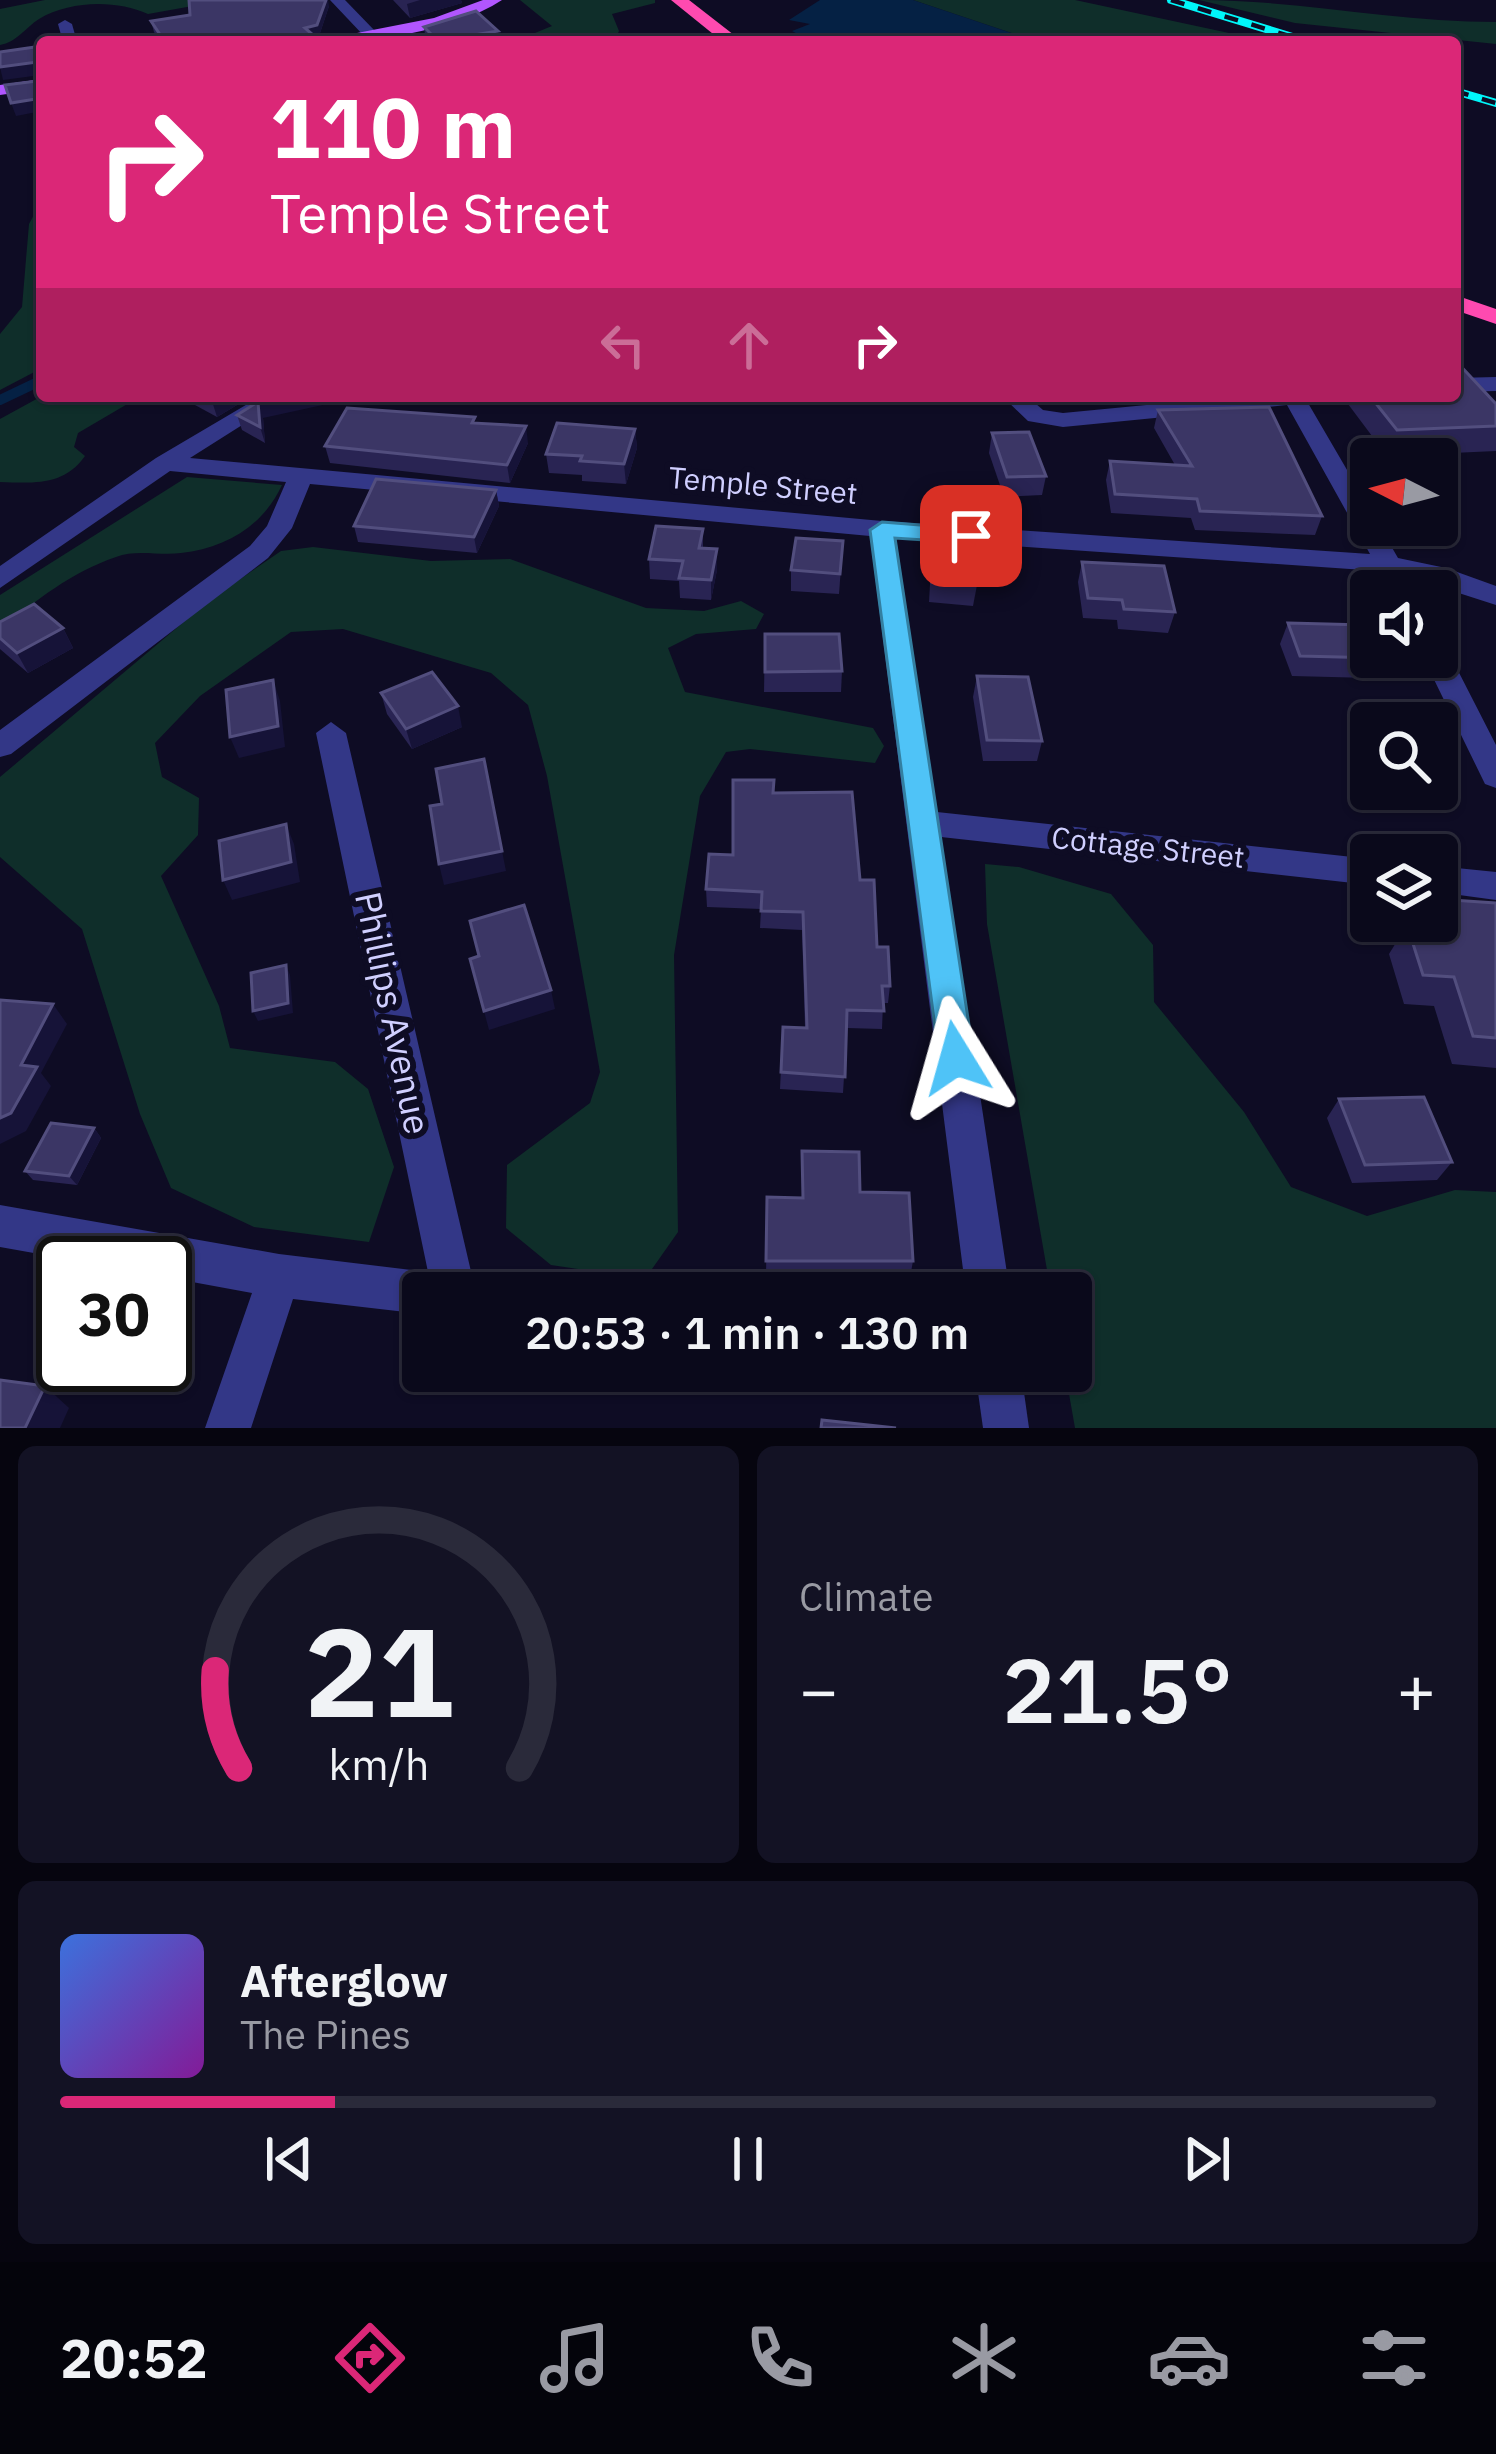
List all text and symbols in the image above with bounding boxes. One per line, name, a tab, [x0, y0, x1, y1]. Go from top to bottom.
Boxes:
text: 110 m	[270, 72, 516, 181]
icon: right	[72, 84, 228, 240]
text: Temple Street	[270, 178, 611, 248]
icon: left	[590, 312, 656, 378]
icon: ahead	[716, 312, 782, 378]
icon: right	[842, 312, 908, 378]
north arrow	[1350, 438, 1458, 546]
map controls	[1350, 438, 1458, 942]
street label: Temple Street	[667, 457, 859, 512]
pin	[920, 485, 1022, 587]
icon: arrive	[938, 503, 1004, 569]
button: sound	[1350, 570, 1458, 678]
button: search	[1350, 702, 1458, 810]
street label: Cottage Street	[1050, 817, 1247, 876]
button: layers	[1350, 834, 1458, 942]
street label: Phillips Avenue	[345, 887, 442, 1138]
position arrow	[893, 995, 1019, 1121]
speed limit sign: 30	[36, 1236, 192, 1392]
text: 20:53 · 1 min · 130 m	[525, 1303, 969, 1361]
text: Climate	[799, 1571, 933, 1622]
text: 21	[304, 1589, 453, 1751]
text: 21.5°	[1002, 1631, 1233, 1748]
text: −	[799, 1646, 839, 1732]
text: +	[1396, 1646, 1436, 1732]
text: km/h	[328, 1735, 429, 1791]
text: Afterglow	[240, 1951, 448, 2009]
text: The Pines	[240, 2009, 411, 2060]
icon: previous	[256, 2126, 322, 2192]
icon: pause	[715, 2126, 781, 2192]
icon: next	[1174, 2126, 1240, 2192]
icon: directions	[328, 2316, 412, 2400]
icon: music	[533, 2316, 617, 2400]
icon: phone	[738, 2316, 822, 2400]
icon: climate	[942, 2316, 1026, 2400]
icon: car	[1147, 2316, 1231, 2400]
icon: filters	[1352, 2316, 1436, 2400]
text: 20:52	[60, 2323, 208, 2393]

